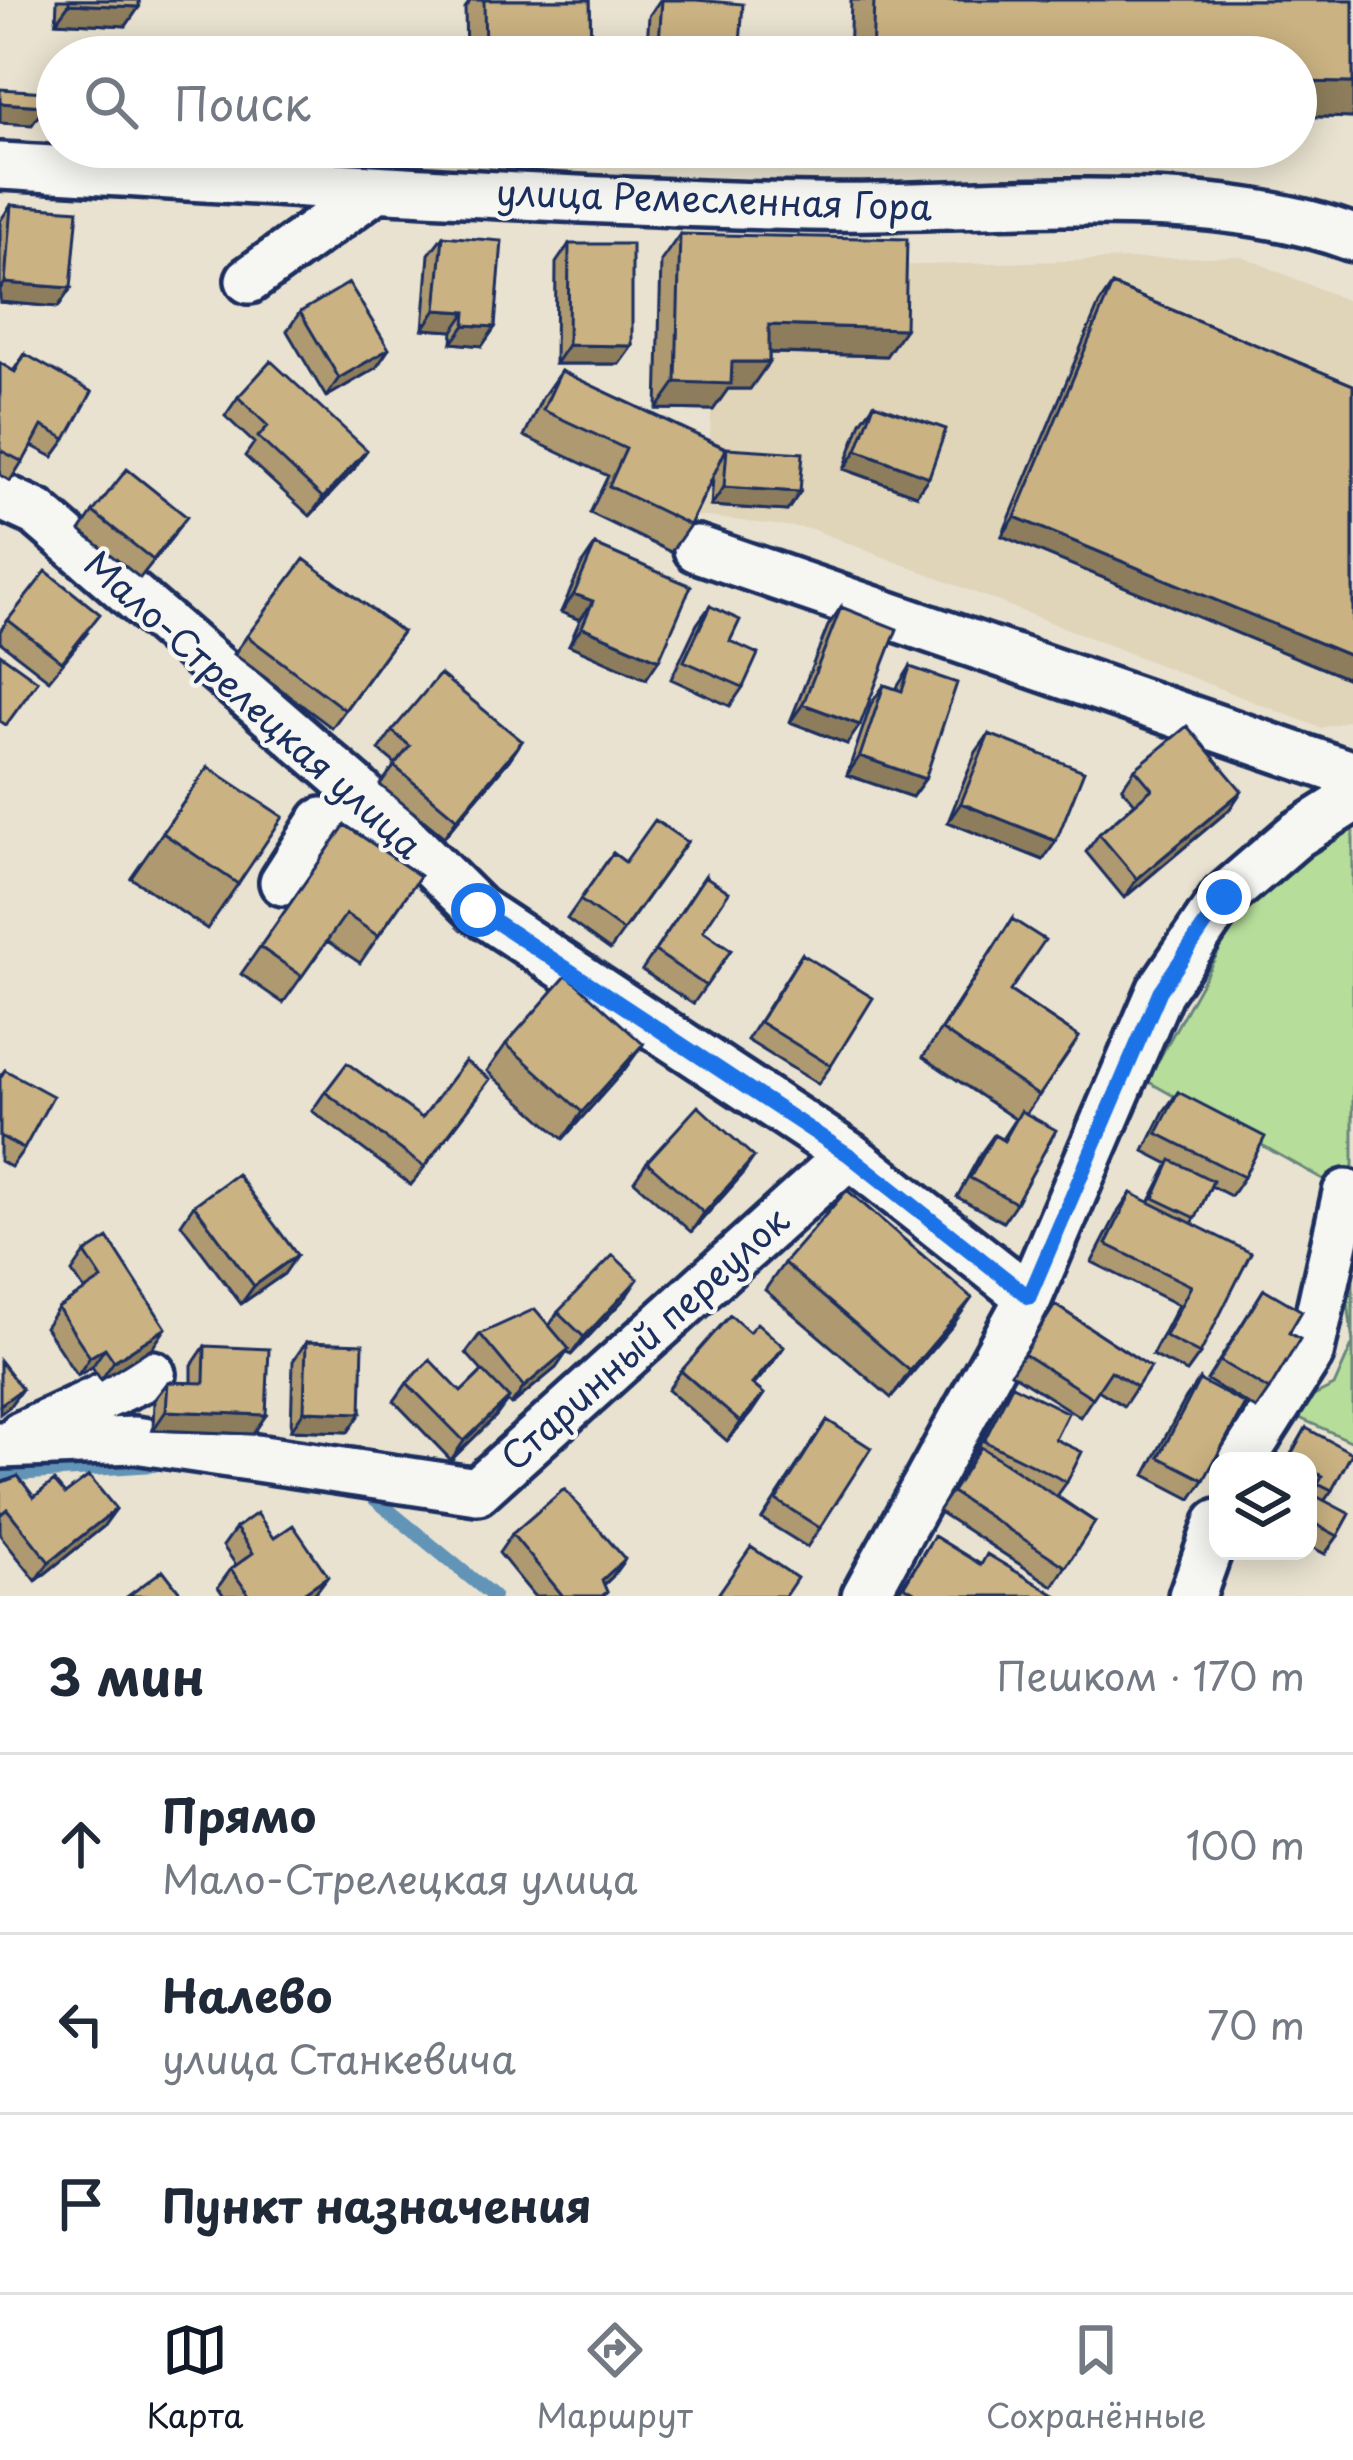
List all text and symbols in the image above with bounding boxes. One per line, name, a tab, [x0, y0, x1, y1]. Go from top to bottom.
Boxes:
search box	[36, 36, 1317, 168]
text: Поиск	[174, 68, 311, 136]
icon: search	[78, 69, 144, 135]
street label: улица Ремесленная Гора	[495, 163, 934, 233]
street label: Мало-Стрелецкая улица	[73, 537, 436, 871]
route end	[1197, 870, 1251, 924]
route start	[451, 883, 505, 937]
street label: Старинный переулок	[487, 1193, 800, 1482]
map controls	[1209, 1452, 1317, 1560]
button: layers	[1209, 1452, 1317, 1560]
text: 3 мин	[48, 1636, 205, 1713]
text: Пешком · 170 m	[996, 1645, 1305, 1704]
text: Прямо	[162, 1780, 316, 1848]
icon: ahead	[48, 1811, 114, 1877]
text: 100 m	[1186, 1814, 1305, 1873]
text: Мало-Стрелецкая улица	[162, 1848, 637, 1907]
text: Налево	[162, 1960, 332, 2028]
icon: left	[48, 1991, 114, 2057]
text: 70 m	[1207, 1994, 1305, 2053]
text: улица Станкевича	[162, 2028, 516, 2087]
text: Пункт назначения	[162, 2170, 592, 2238]
icon: arrive	[48, 2171, 114, 2237]
tab: Карта	[147, 2317, 243, 2439]
tab: Маршрут	[537, 2317, 693, 2439]
tab: Сохранённые	[986, 2317, 1206, 2439]

